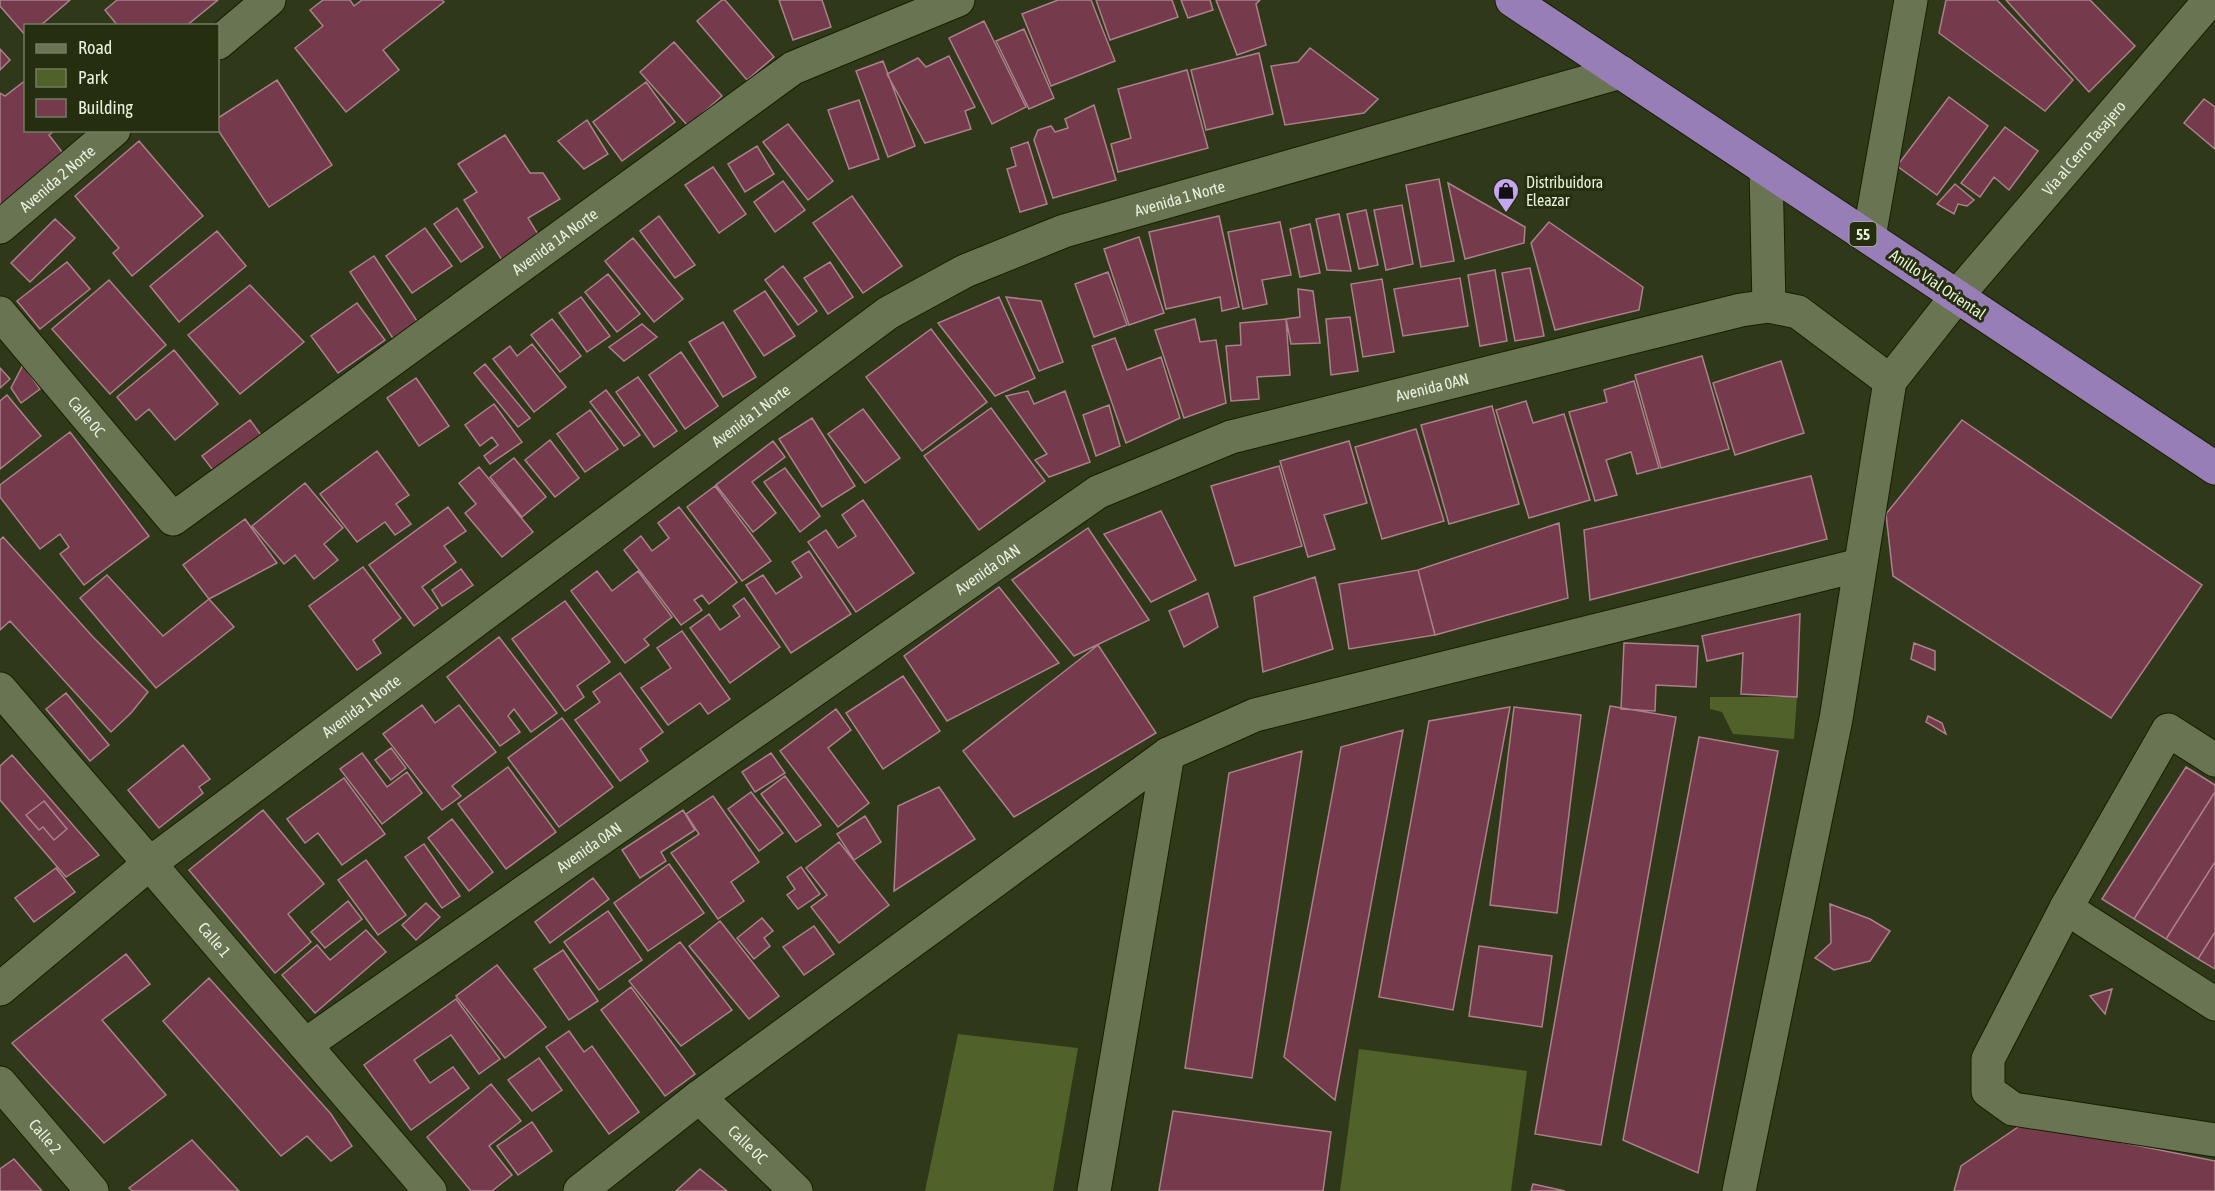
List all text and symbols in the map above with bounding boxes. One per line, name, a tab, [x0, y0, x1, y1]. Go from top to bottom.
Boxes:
legend	[24, 24, 219, 132]
text: Road	[78, 37, 112, 58]
text: Park	[78, 67, 108, 88]
text: Building	[78, 97, 133, 118]
street label: Vía al Cerro Tasajero	[2038, 97, 2129, 199]
street label: Avenida 2 Norte	[16, 141, 98, 215]
place label: Distribuidora Eleazar	[1526, 173, 1603, 209]
shop icon: Distribuidora Eleazar	[1491, 176, 1521, 214]
street label: Avenida 1 Norte	[1132, 177, 1227, 219]
street label: Avenida 1A Norte	[509, 204, 601, 278]
road number: 55	[1850, 222, 1876, 246]
street label: Anillo Vial Oriental	[1887, 245, 1990, 323]
street label: Avenida 0AN	[1394, 369, 1471, 405]
street label: Avenida 1 Norte	[708, 380, 793, 450]
street label: Calle 0C	[65, 393, 109, 440]
street label: Avenida 0AN	[952, 540, 1023, 598]
street label: Avenida 1 Norte	[318, 671, 404, 741]
street label: Avenida 0AN	[553, 818, 625, 876]
street label: Calle 1	[195, 919, 235, 961]
street label: Calle 2	[26, 1115, 65, 1157]
street label: Calle 0C	[725, 1121, 771, 1167]

